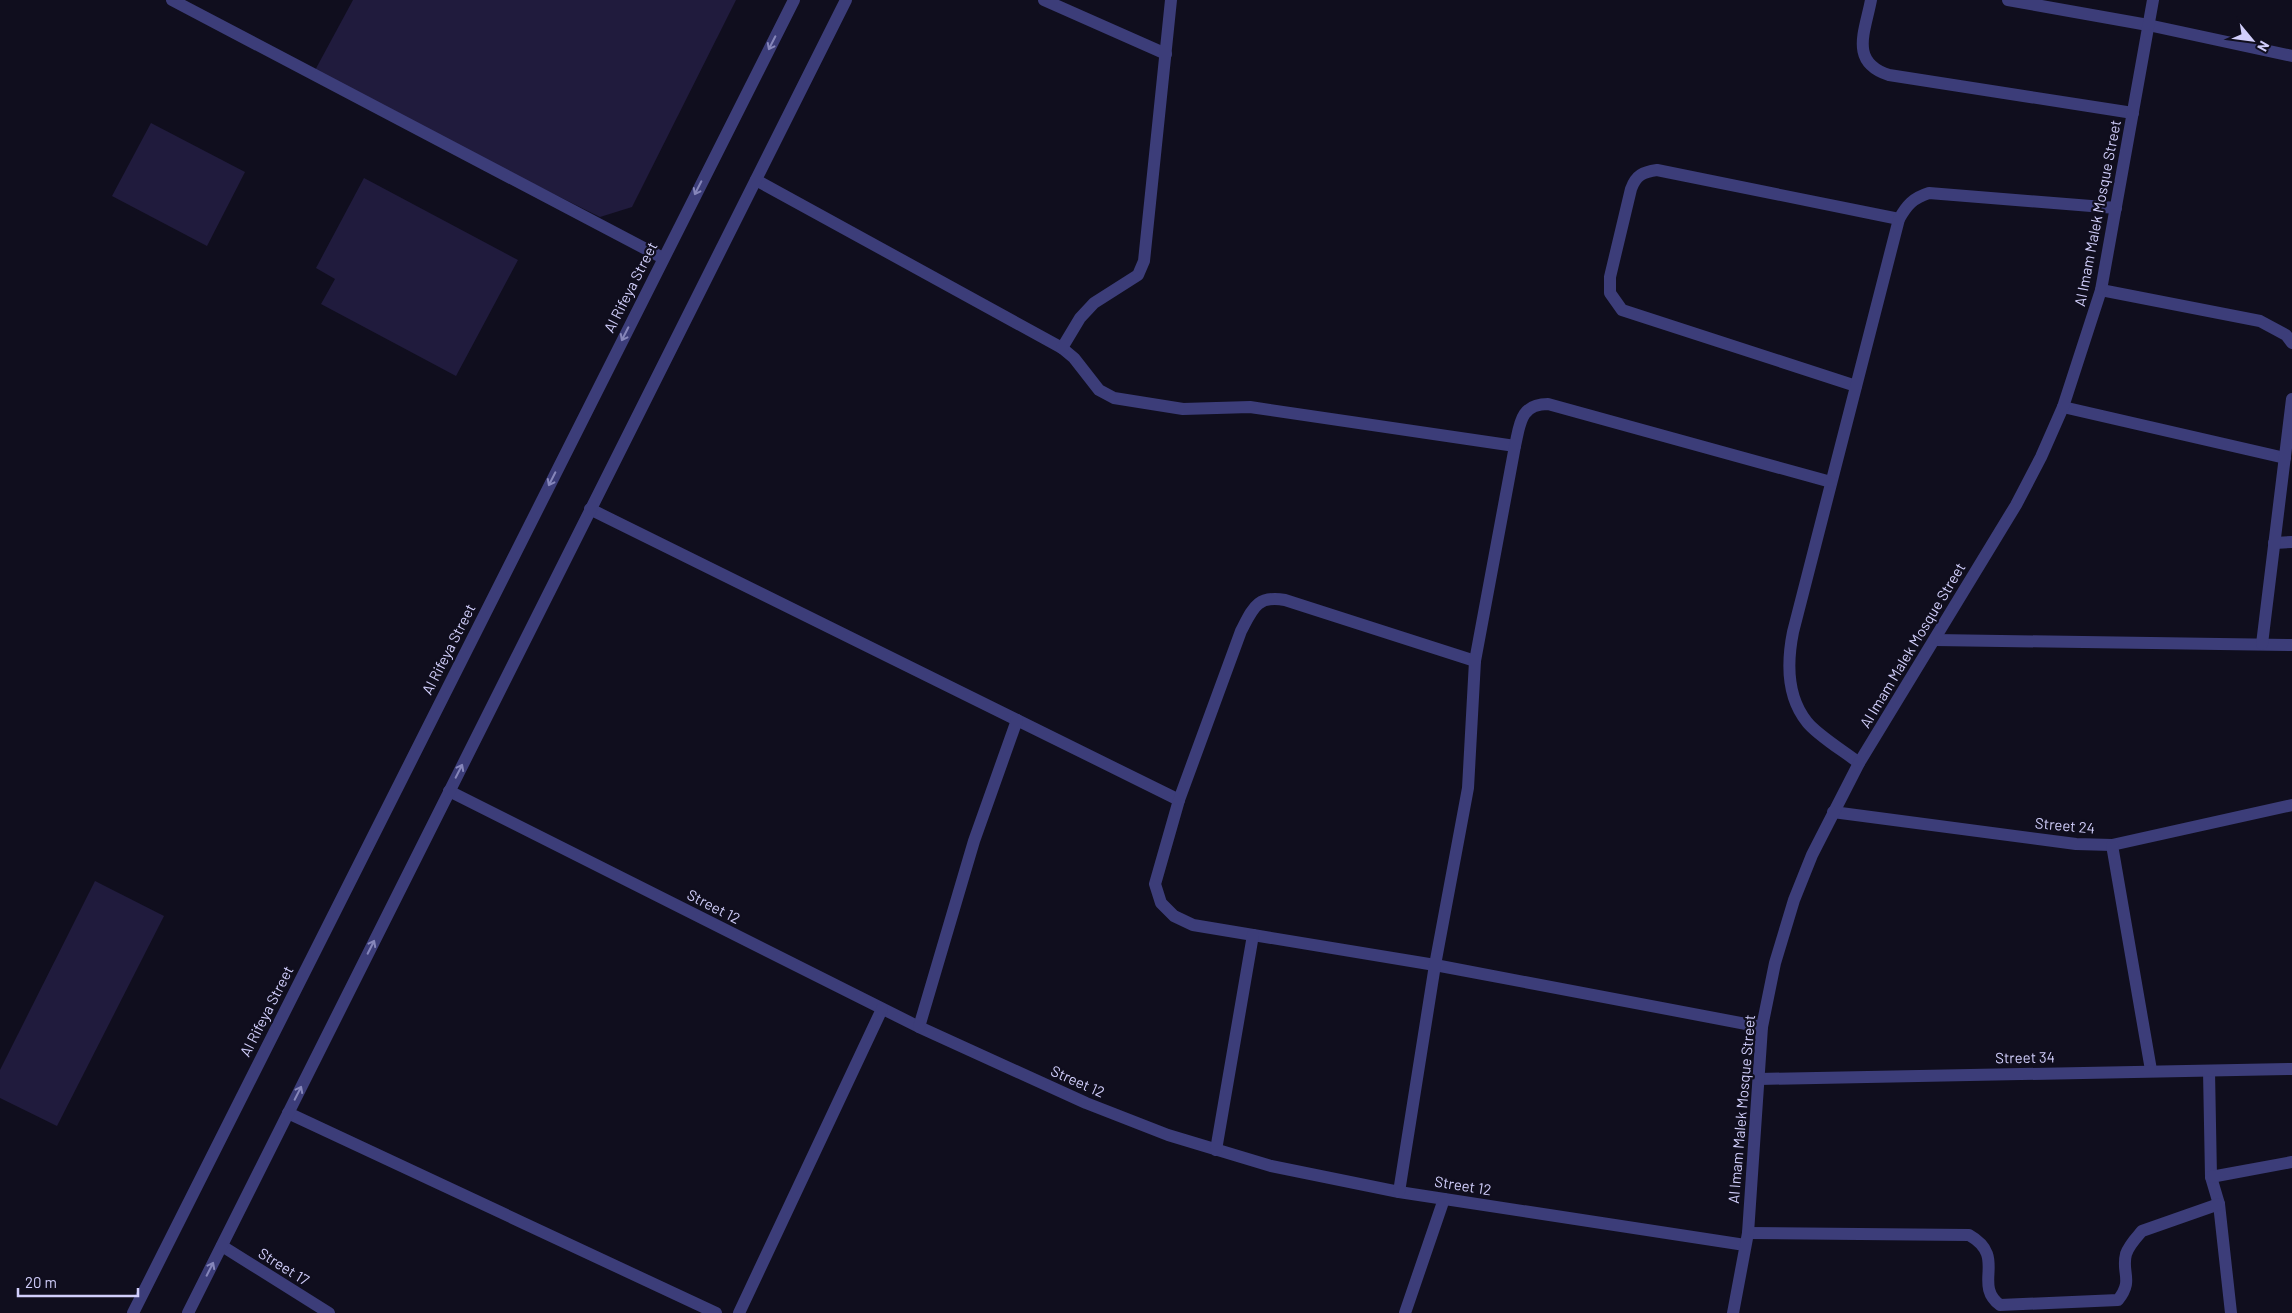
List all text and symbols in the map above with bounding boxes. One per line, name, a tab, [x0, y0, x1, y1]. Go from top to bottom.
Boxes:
north arrow	[2227, 15, 2277, 65]
one-way arrow	[767, 36, 777, 51]
text: N	[2254, 38, 2273, 55]
street label: Al Imam Malek Mosque Street	[2070, 118, 2124, 308]
one-way arrow	[693, 181, 703, 196]
street label: Al Rifeya Street	[599, 239, 661, 335]
one-way arrow	[620, 326, 630, 341]
one-way arrow	[547, 471, 556, 486]
street label: Al Imam Malek Mosque Street	[1855, 559, 1969, 731]
street label: Al Rifeya Street	[417, 601, 479, 697]
one-way arrow	[455, 764, 464, 779]
street label: Street 24	[2034, 813, 2096, 837]
street label: Street 12	[684, 885, 744, 927]
one-way arrow	[366, 940, 376, 955]
street label: Al Rifeya Street	[235, 963, 297, 1059]
street label: Al Imam Malek Mosque Street	[1724, 1014, 1758, 1204]
street label: Street 34	[1995, 1047, 2055, 1067]
street label: Street 12	[1048, 1061, 1108, 1101]
one-way arrow	[294, 1086, 303, 1101]
street label: Street 12	[1433, 1172, 1493, 1198]
street label: Street 17	[255, 1243, 313, 1289]
one-way arrow	[205, 1262, 215, 1277]
scale bar	[18, 1266, 138, 1298]
text: 20 m	[25, 1273, 57, 1291]

